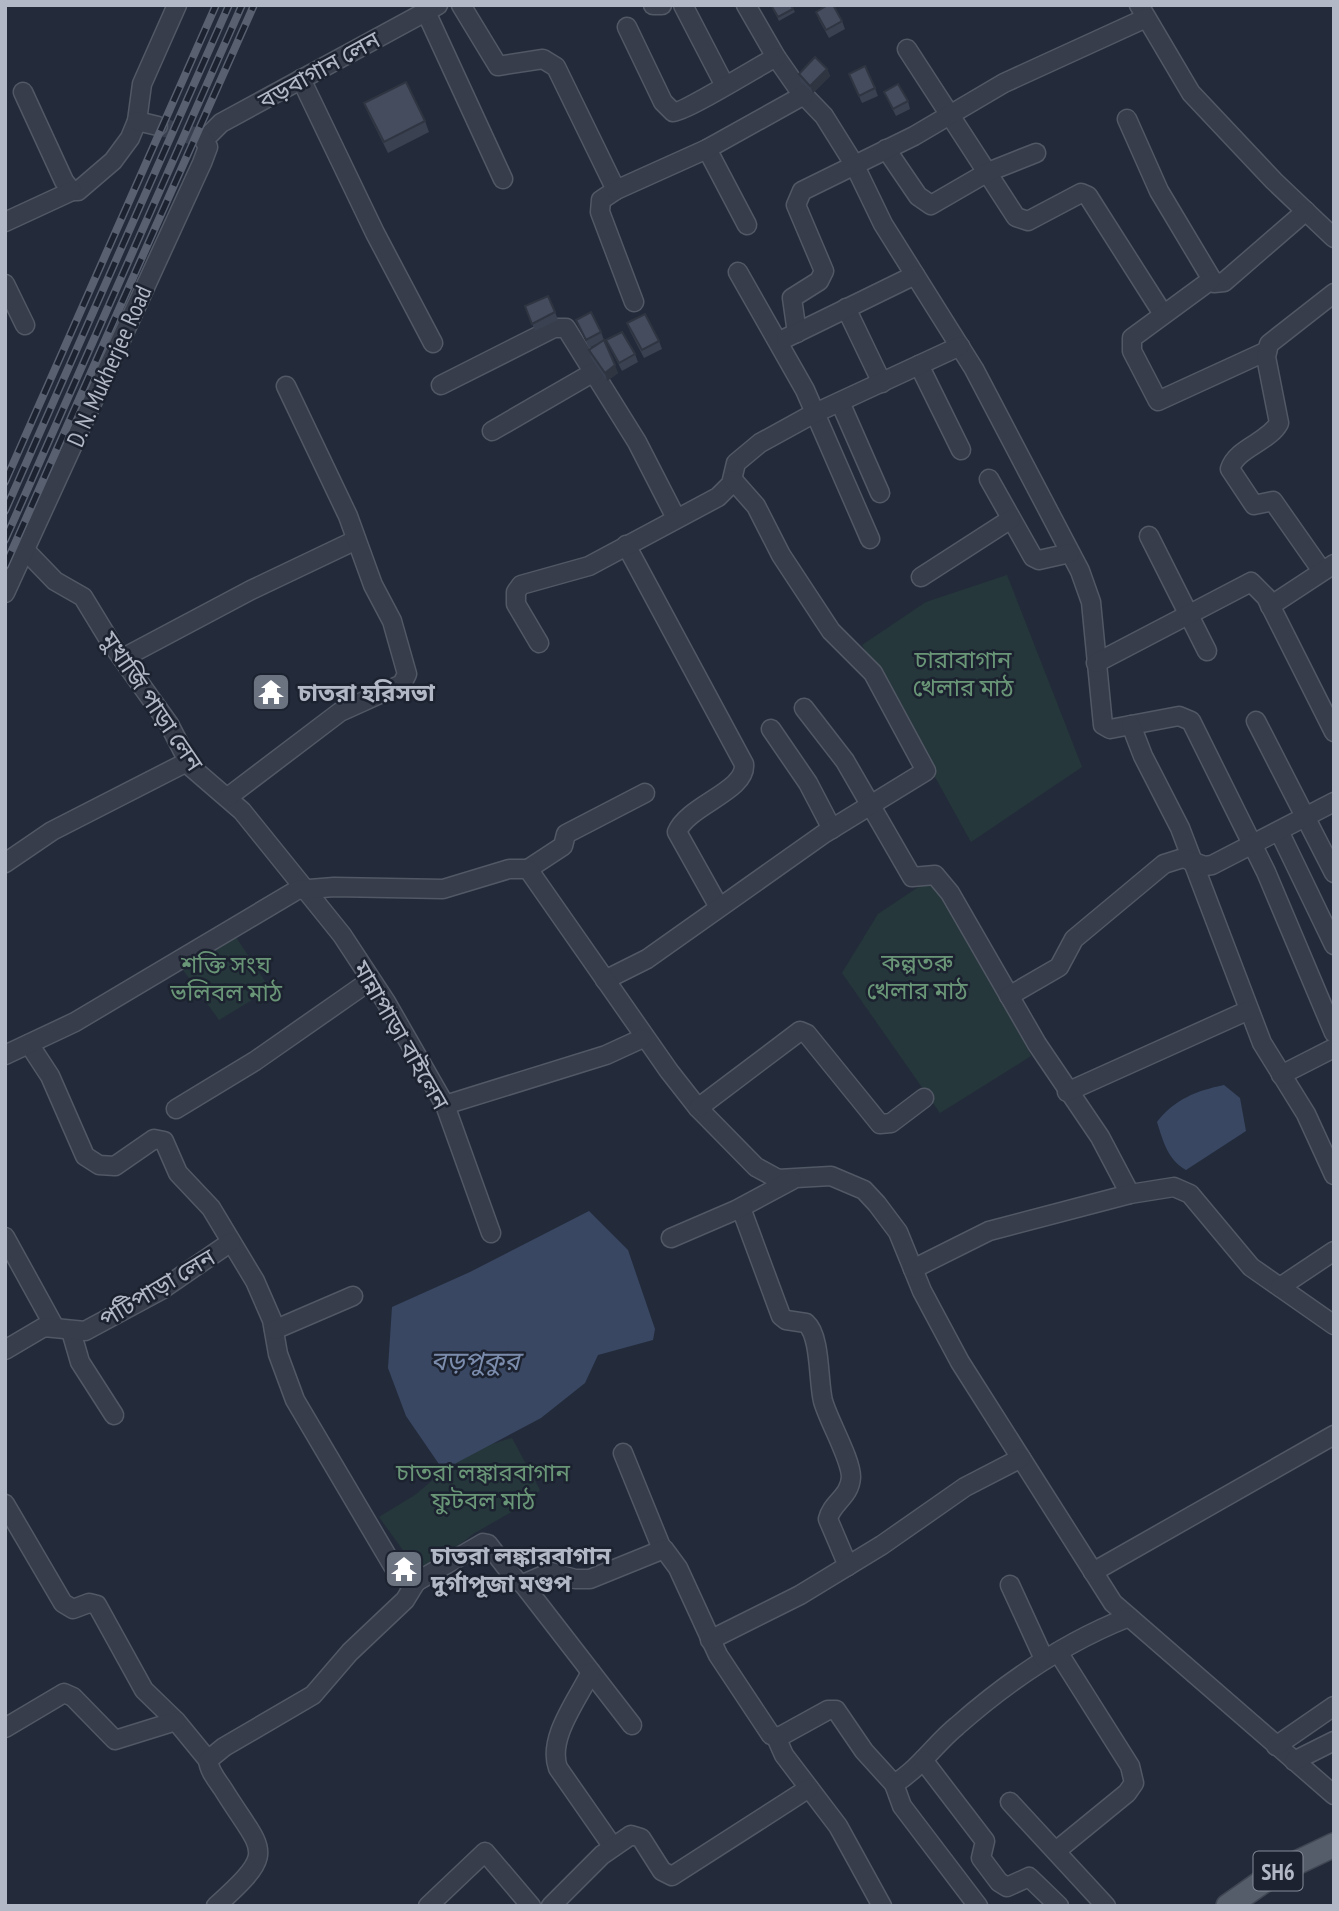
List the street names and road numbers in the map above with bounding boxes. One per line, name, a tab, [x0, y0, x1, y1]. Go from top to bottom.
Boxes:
street label: বড়বাগান লেন	[252, 24, 386, 117]
street label: D. N. Mukherjee Road	[60, 280, 158, 452]
street label: মুখার্জি পাড়া লেন	[93, 624, 210, 777]
street label: মান্নাপাড়া বাইলেন	[345, 954, 456, 1116]
street label: পটিপাড়া লেন	[94, 1241, 221, 1335]
road number: SH6	[1254, 1852, 1302, 1890]

